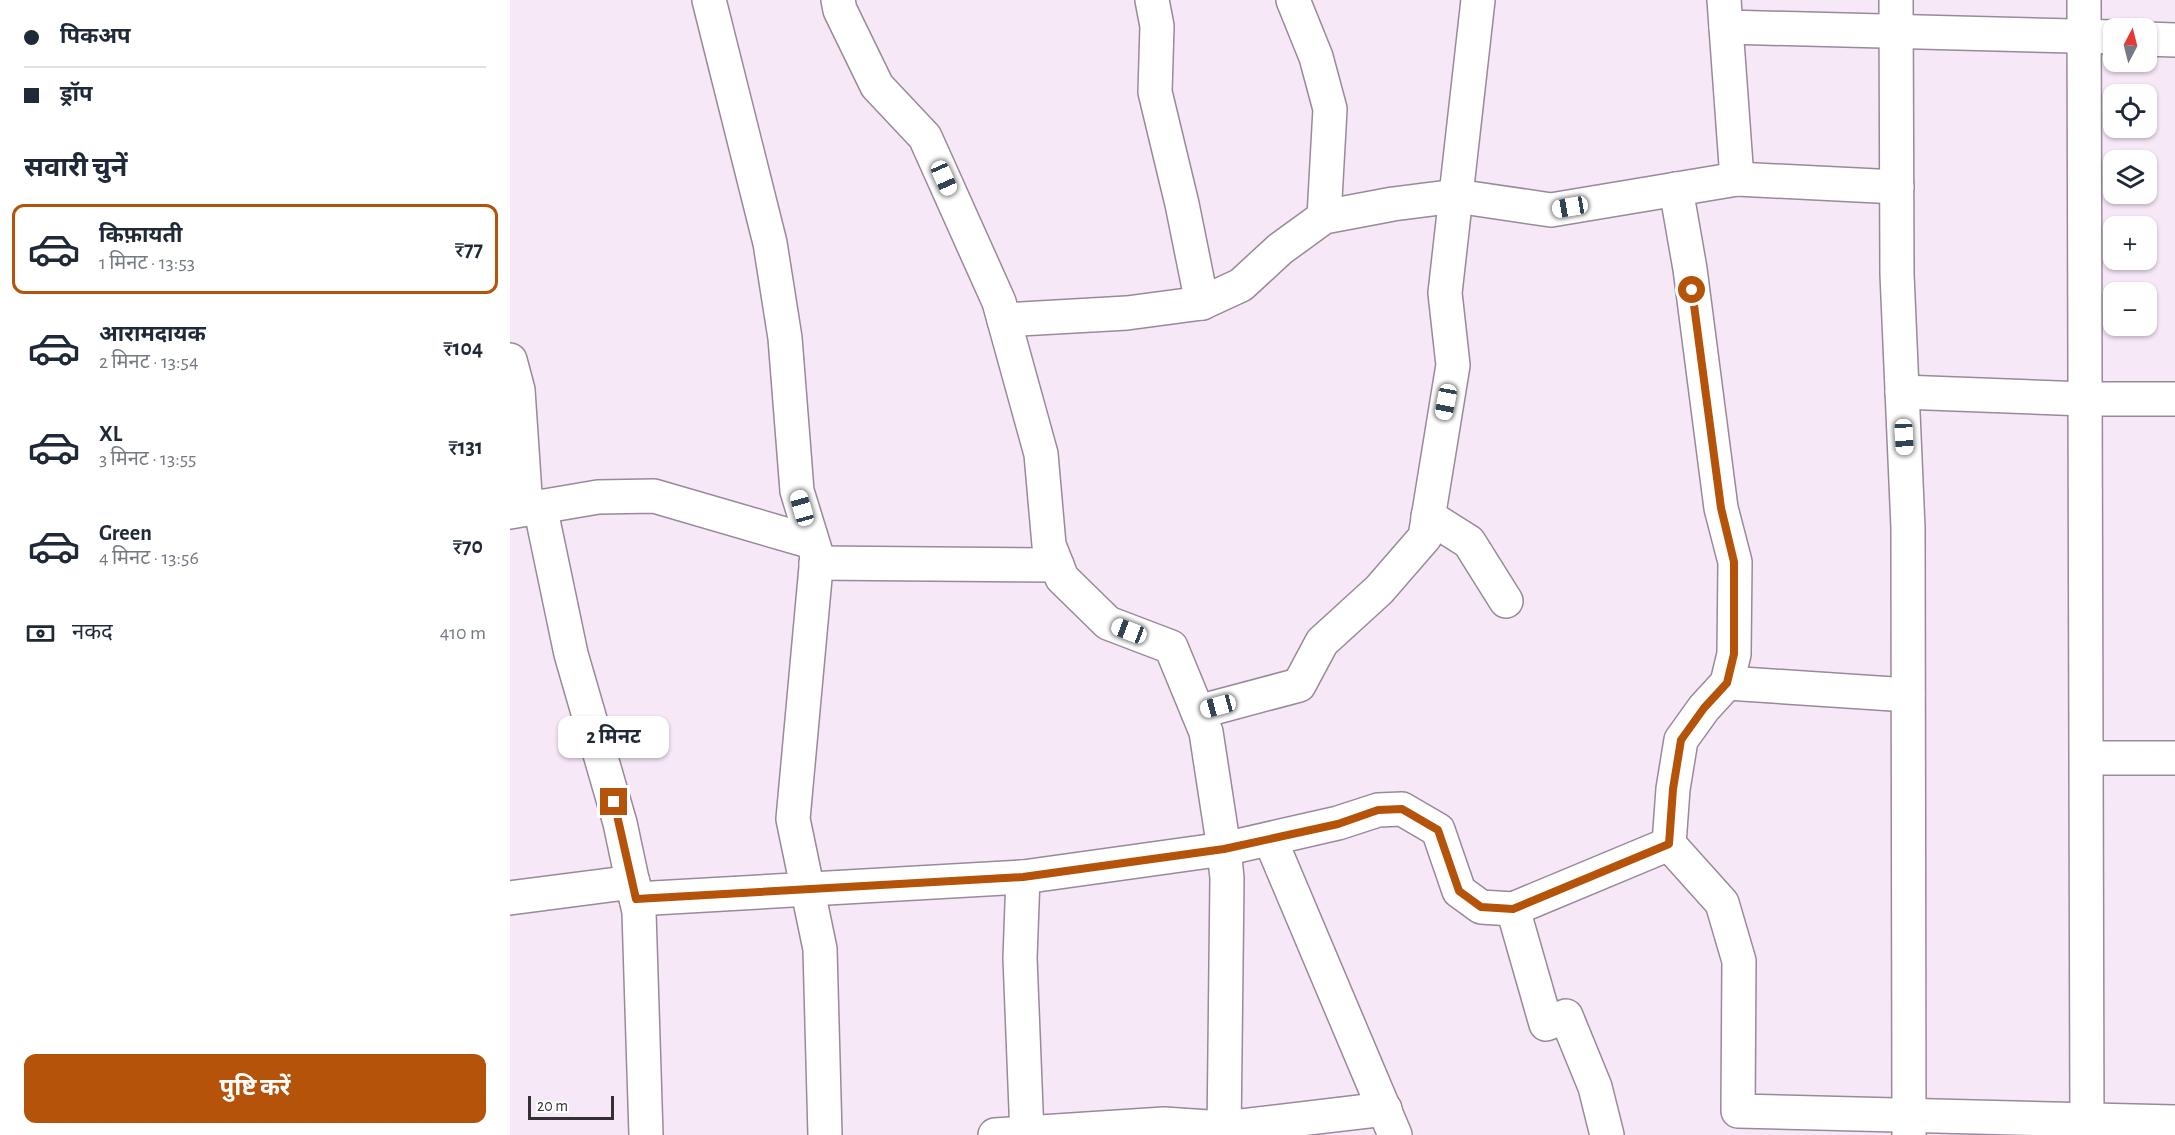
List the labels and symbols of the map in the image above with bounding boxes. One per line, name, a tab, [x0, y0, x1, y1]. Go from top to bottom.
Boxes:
north arrow	[2103, 18, 2157, 72]
car	[928, 158, 960, 198]
car	[1551, 195, 1589, 219]
route start	[1678, 276, 1705, 303]
car	[1434, 383, 1458, 421]
car	[1894, 419, 1914, 455]
car	[788, 488, 816, 528]
car	[1109, 616, 1149, 646]
car	[1198, 693, 1238, 719]
callout: 2 मिनट	[558, 715, 670, 757]
route end	[600, 788, 627, 815]
scale bar	[528, 1093, 614, 1120]

